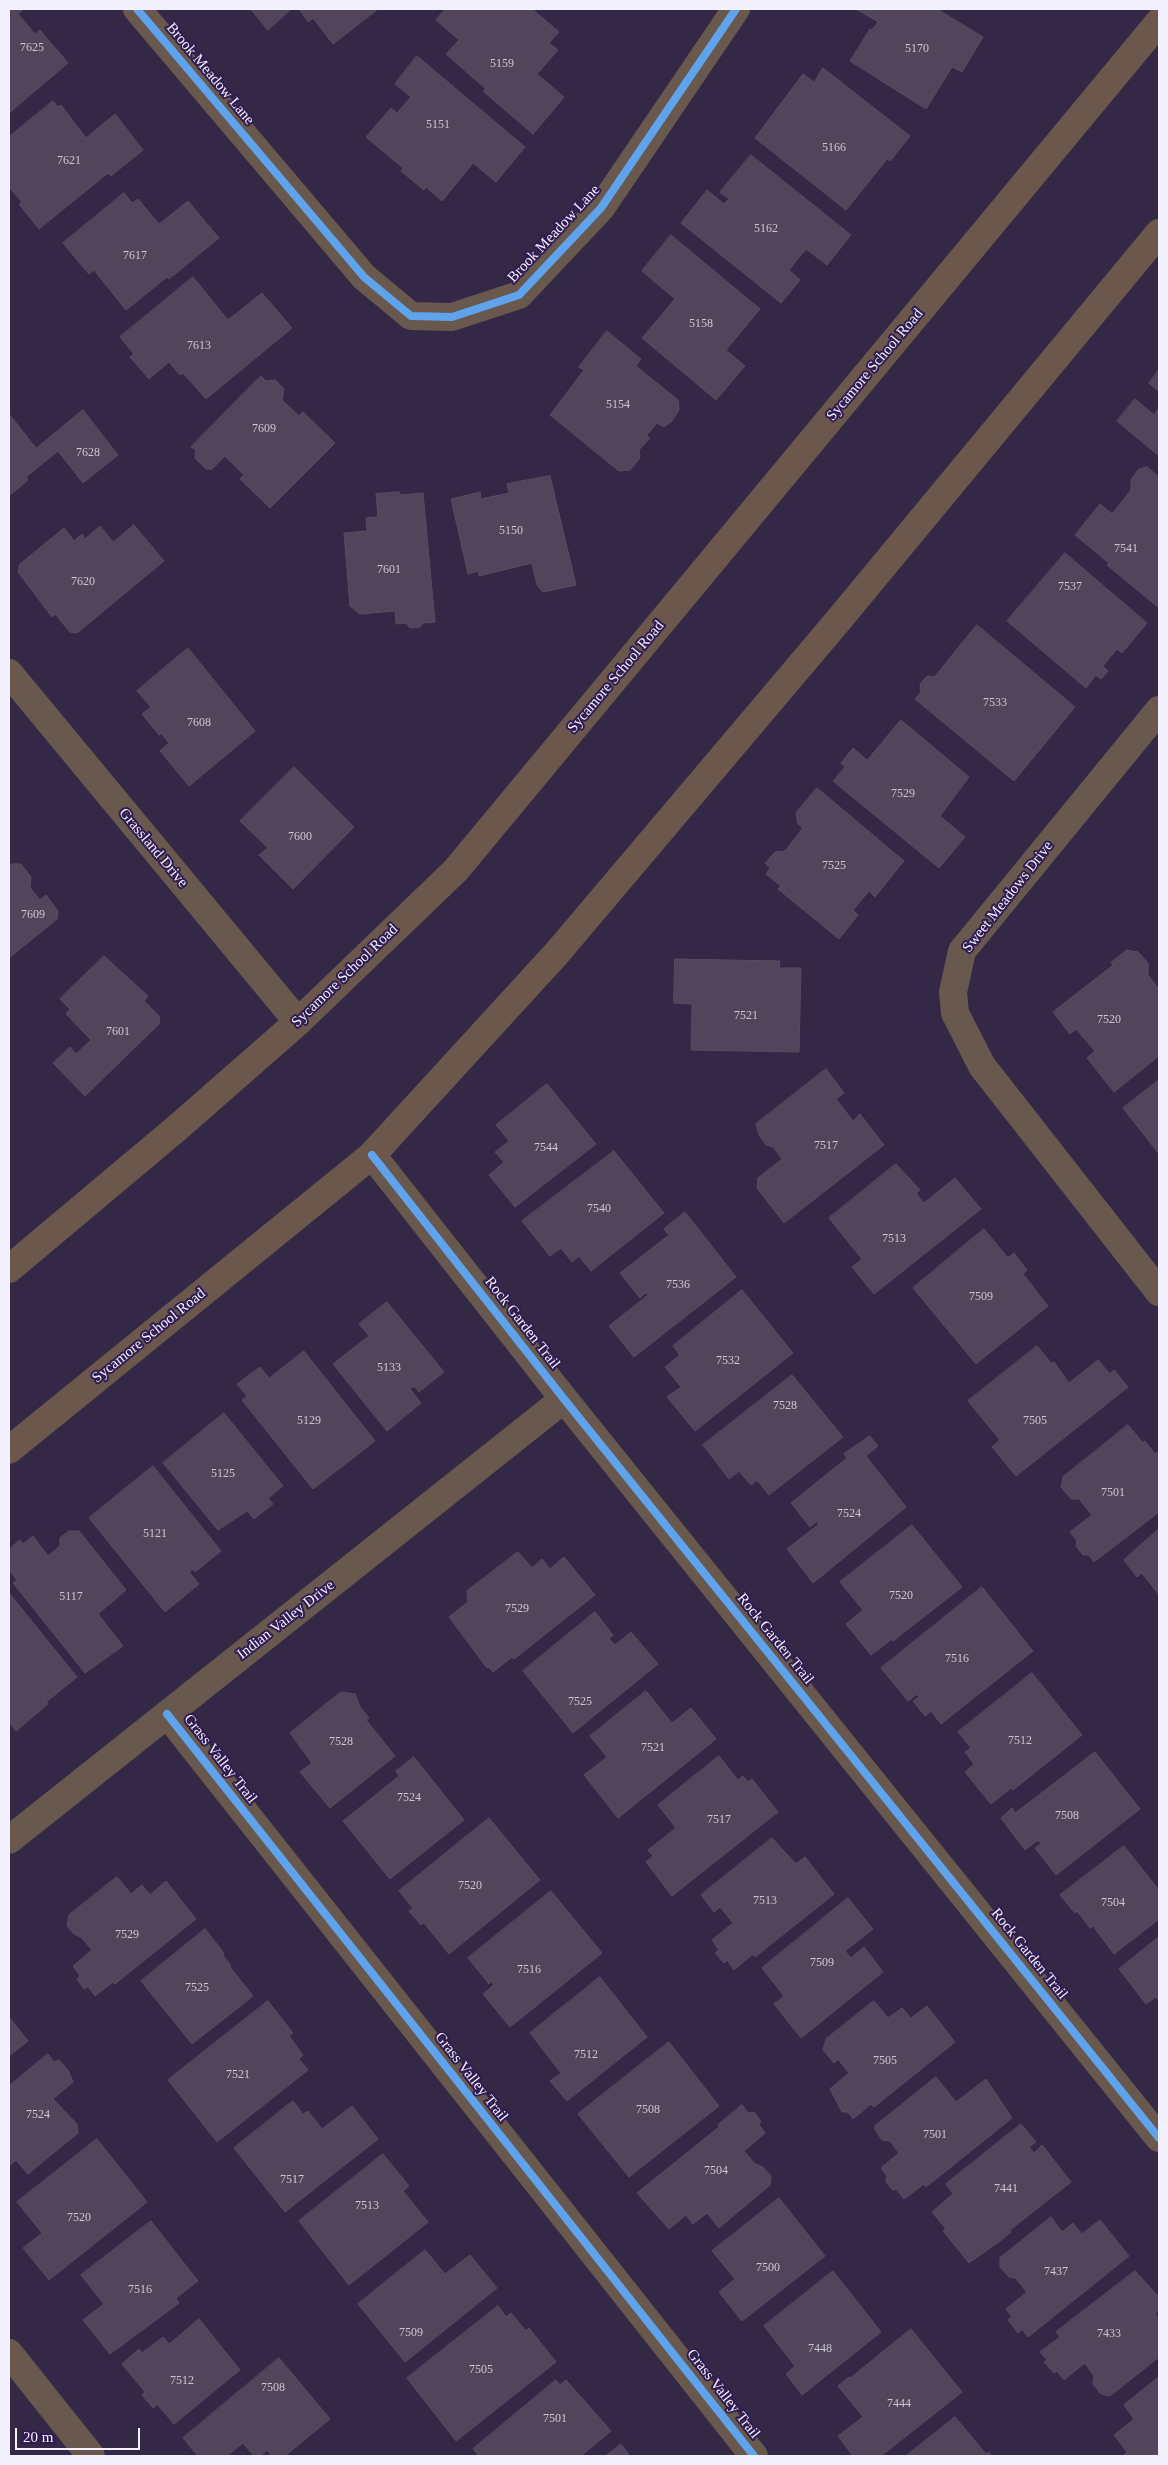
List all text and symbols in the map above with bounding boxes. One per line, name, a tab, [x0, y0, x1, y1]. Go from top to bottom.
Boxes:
street label: Brook Meadow Lane	[162, 19, 258, 129]
house number: 7625	[20, 41, 44, 55]
house number: 5170	[905, 42, 929, 56]
house number: 5159	[490, 57, 514, 71]
house number: 5151	[426, 118, 450, 132]
house number: 5166	[822, 141, 846, 155]
house number: 7621	[57, 154, 81, 168]
street label: Brook Meadow Lane	[504, 181, 604, 287]
house number: 5162	[754, 222, 778, 236]
house number: 7617	[123, 249, 147, 263]
street label: Sycamore School Road	[823, 305, 927, 425]
house number: 5158	[689, 317, 713, 331]
house number: 7613	[187, 339, 211, 353]
house number: 5154	[606, 398, 630, 412]
house number: 7609	[252, 422, 276, 436]
house number: 7628	[76, 446, 100, 460]
house number: 5150	[499, 524, 523, 538]
house number: 7541	[1114, 542, 1138, 556]
house number: 7601	[377, 563, 401, 577]
house number: 7620	[71, 575, 95, 589]
house number: 7537	[1058, 580, 1082, 594]
street label: Sycamore School Road	[564, 617, 668, 737]
house number: 7533	[983, 696, 1007, 710]
house number: 7608	[187, 716, 211, 730]
house number: 7529	[891, 787, 915, 801]
street label: Grassland Drive	[115, 805, 191, 891]
house number: 7600	[288, 830, 312, 844]
street label: Sweet Meadows Drive	[959, 838, 1057, 956]
house number: 7525	[822, 859, 846, 873]
house number: 7609	[21, 908, 45, 922]
street label: Sycamore School Road	[288, 921, 402, 1031]
house number: 7521	[734, 1009, 758, 1023]
house number: 7520	[1097, 1013, 1121, 1027]
house number: 7601	[106, 1025, 130, 1039]
house number: 7517	[814, 1139, 838, 1153]
house number: 7544	[534, 1141, 558, 1155]
house number: 7540	[587, 1202, 611, 1216]
house number: 7513	[882, 1232, 906, 1246]
street label: Rock Garden Trail	[480, 1273, 564, 1373]
house number: 7536	[666, 1278, 690, 1292]
street label: Sycamore School Road	[89, 1285, 209, 1387]
house number: 7509	[969, 1290, 993, 1304]
house number: 7532	[716, 1354, 740, 1368]
house number: 5133	[377, 1361, 401, 1375]
house number: 7528	[773, 1399, 797, 1413]
house number: 5129	[297, 1414, 321, 1428]
house number: 7505	[1023, 1414, 1047, 1428]
house number: 5125	[211, 1467, 235, 1481]
house number: 7501	[1101, 1486, 1125, 1500]
house number: 7524	[837, 1507, 861, 1521]
house number: 5121	[143, 1527, 167, 1541]
street label: Indian Valley Drive	[234, 1576, 338, 1664]
house number: 7520	[889, 1589, 913, 1603]
house number: 5117	[59, 1590, 83, 1604]
street label: Rock Garden Trail	[733, 1590, 817, 1688]
house number: 7529	[505, 1602, 529, 1616]
house number: 7516	[945, 1652, 969, 1666]
house number: 7525	[568, 1695, 592, 1709]
street label: Grass Valley Trail	[179, 1711, 261, 1807]
house number: 7512	[1008, 1734, 1032, 1748]
house number: 7528	[329, 1735, 353, 1749]
house number: 7521	[641, 1741, 665, 1755]
house number: 7524	[397, 1791, 421, 1805]
house number: 7508	[1055, 1809, 1079, 1823]
house number: 7517	[707, 1813, 731, 1827]
house number: 7520	[458, 1879, 482, 1893]
house number: 7513	[753, 1894, 777, 1908]
house number: 7504	[1101, 1896, 1125, 1910]
street label: Rock Garden Trail	[987, 1905, 1071, 2003]
house number: 7529	[115, 1928, 139, 1942]
house number: 7509	[810, 1956, 834, 1970]
house number: 7516	[517, 1963, 541, 1977]
house number: 7525	[185, 1981, 209, 1995]
street label: Grass Valley Trail	[430, 2029, 512, 2125]
house number: 7512	[574, 2048, 598, 2062]
house number: 7505	[873, 2054, 897, 2068]
house number: 7521	[226, 2068, 250, 2082]
house number: 7508	[636, 2103, 660, 2117]
house number: 7524	[26, 2108, 50, 2122]
house number: 7501	[923, 2128, 947, 2142]
house number: 7504	[704, 2164, 728, 2178]
house number: 7517	[280, 2173, 304, 2187]
house number: 7441	[994, 2182, 1018, 2196]
house number: 7513	[355, 2199, 379, 2213]
house number: 7520	[67, 2211, 91, 2225]
house number: 7500	[756, 2261, 780, 2275]
house number: 7437	[1044, 2265, 1068, 2279]
house number: 7516	[128, 2283, 152, 2297]
house number: 7509	[399, 2326, 423, 2340]
house number: 7433	[1097, 2327, 1121, 2341]
house number: 7448	[808, 2342, 832, 2356]
street label: Grass Valley Trail	[682, 2346, 764, 2442]
house number: 7505	[469, 2363, 493, 2377]
house number: 7512	[170, 2374, 194, 2388]
house number: 7508	[261, 2381, 285, 2395]
house number: 7444	[887, 2397, 911, 2411]
house number: 7501	[543, 2412, 567, 2426]
scale bar	[18, 2418, 142, 2450]
text: 20 m	[23, 2429, 53, 2445]

